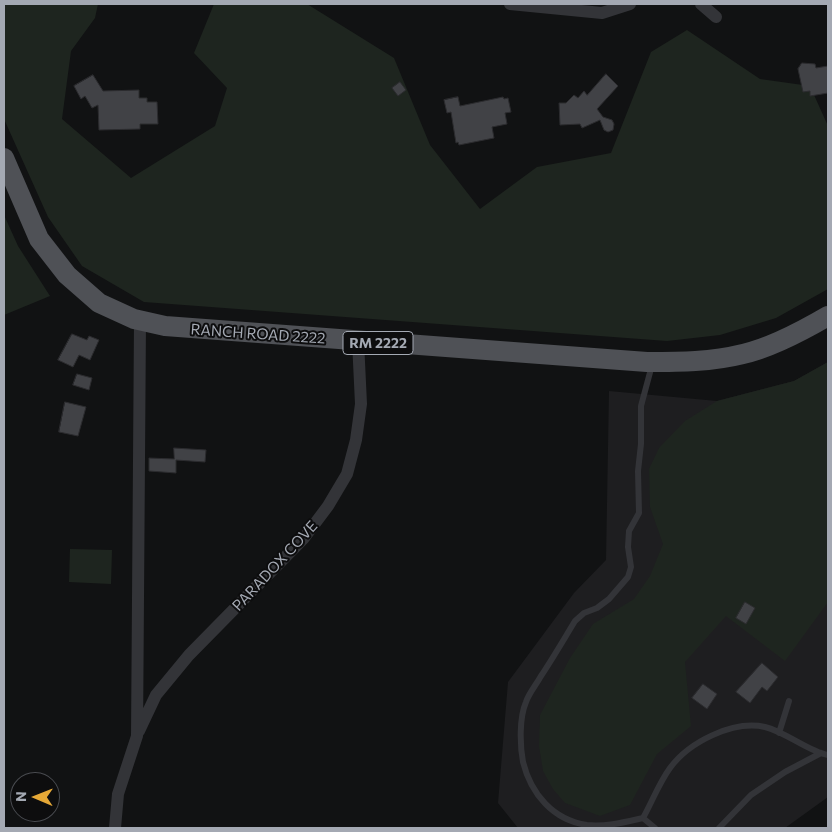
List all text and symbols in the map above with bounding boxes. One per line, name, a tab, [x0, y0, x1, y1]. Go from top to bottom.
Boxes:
street label: RANCH ROAD 2222	[190, 320, 326, 348]
road number: RM 2222	[343, 332, 413, 354]
street label: PARADOX COVE	[229, 517, 321, 615]
north arrow	[10, 772, 60, 822]
text: N	[12, 791, 29, 802]

